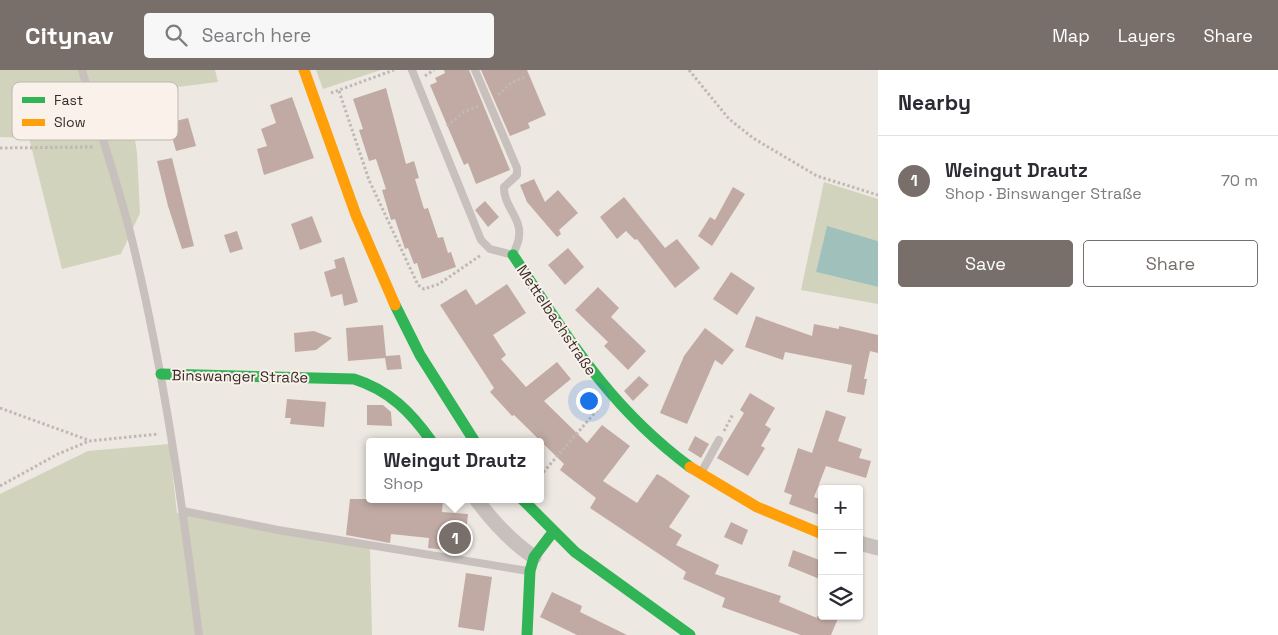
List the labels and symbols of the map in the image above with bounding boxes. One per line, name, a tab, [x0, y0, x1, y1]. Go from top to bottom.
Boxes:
legend	[12, 82, 178, 140]
text: Fast	[54, 91, 83, 109]
text: Slow	[54, 113, 86, 131]
street label: Mettelbachstraße	[513, 261, 601, 379]
street label: Binswanger Straße	[171, 365, 309, 387]
your location	[576, 388, 602, 414]
pin: 1	[439, 519, 471, 557]

